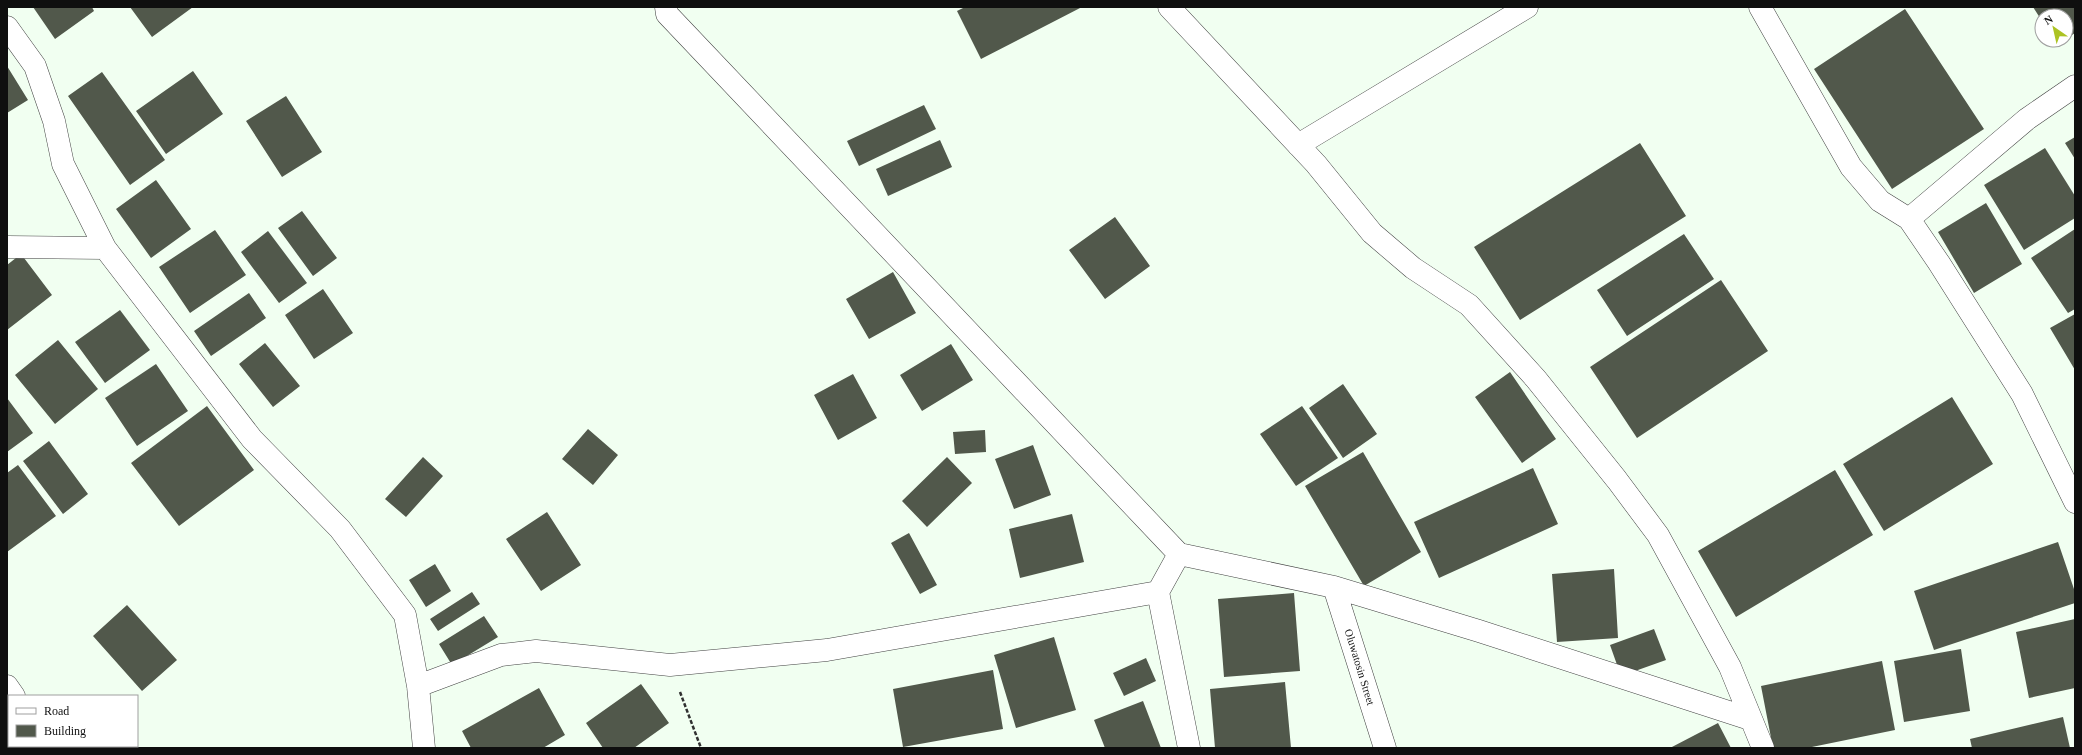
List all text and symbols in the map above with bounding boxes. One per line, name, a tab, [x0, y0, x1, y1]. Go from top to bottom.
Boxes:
north arrow	[2034, 8, 2074, 48]
text: N	[2042, 12, 2055, 27]
street label: Oluwatosin Street	[1343, 627, 1377, 707]
legend	[8, 695, 138, 747]
text: Road	[44, 704, 69, 718]
text: Building	[44, 724, 86, 738]

